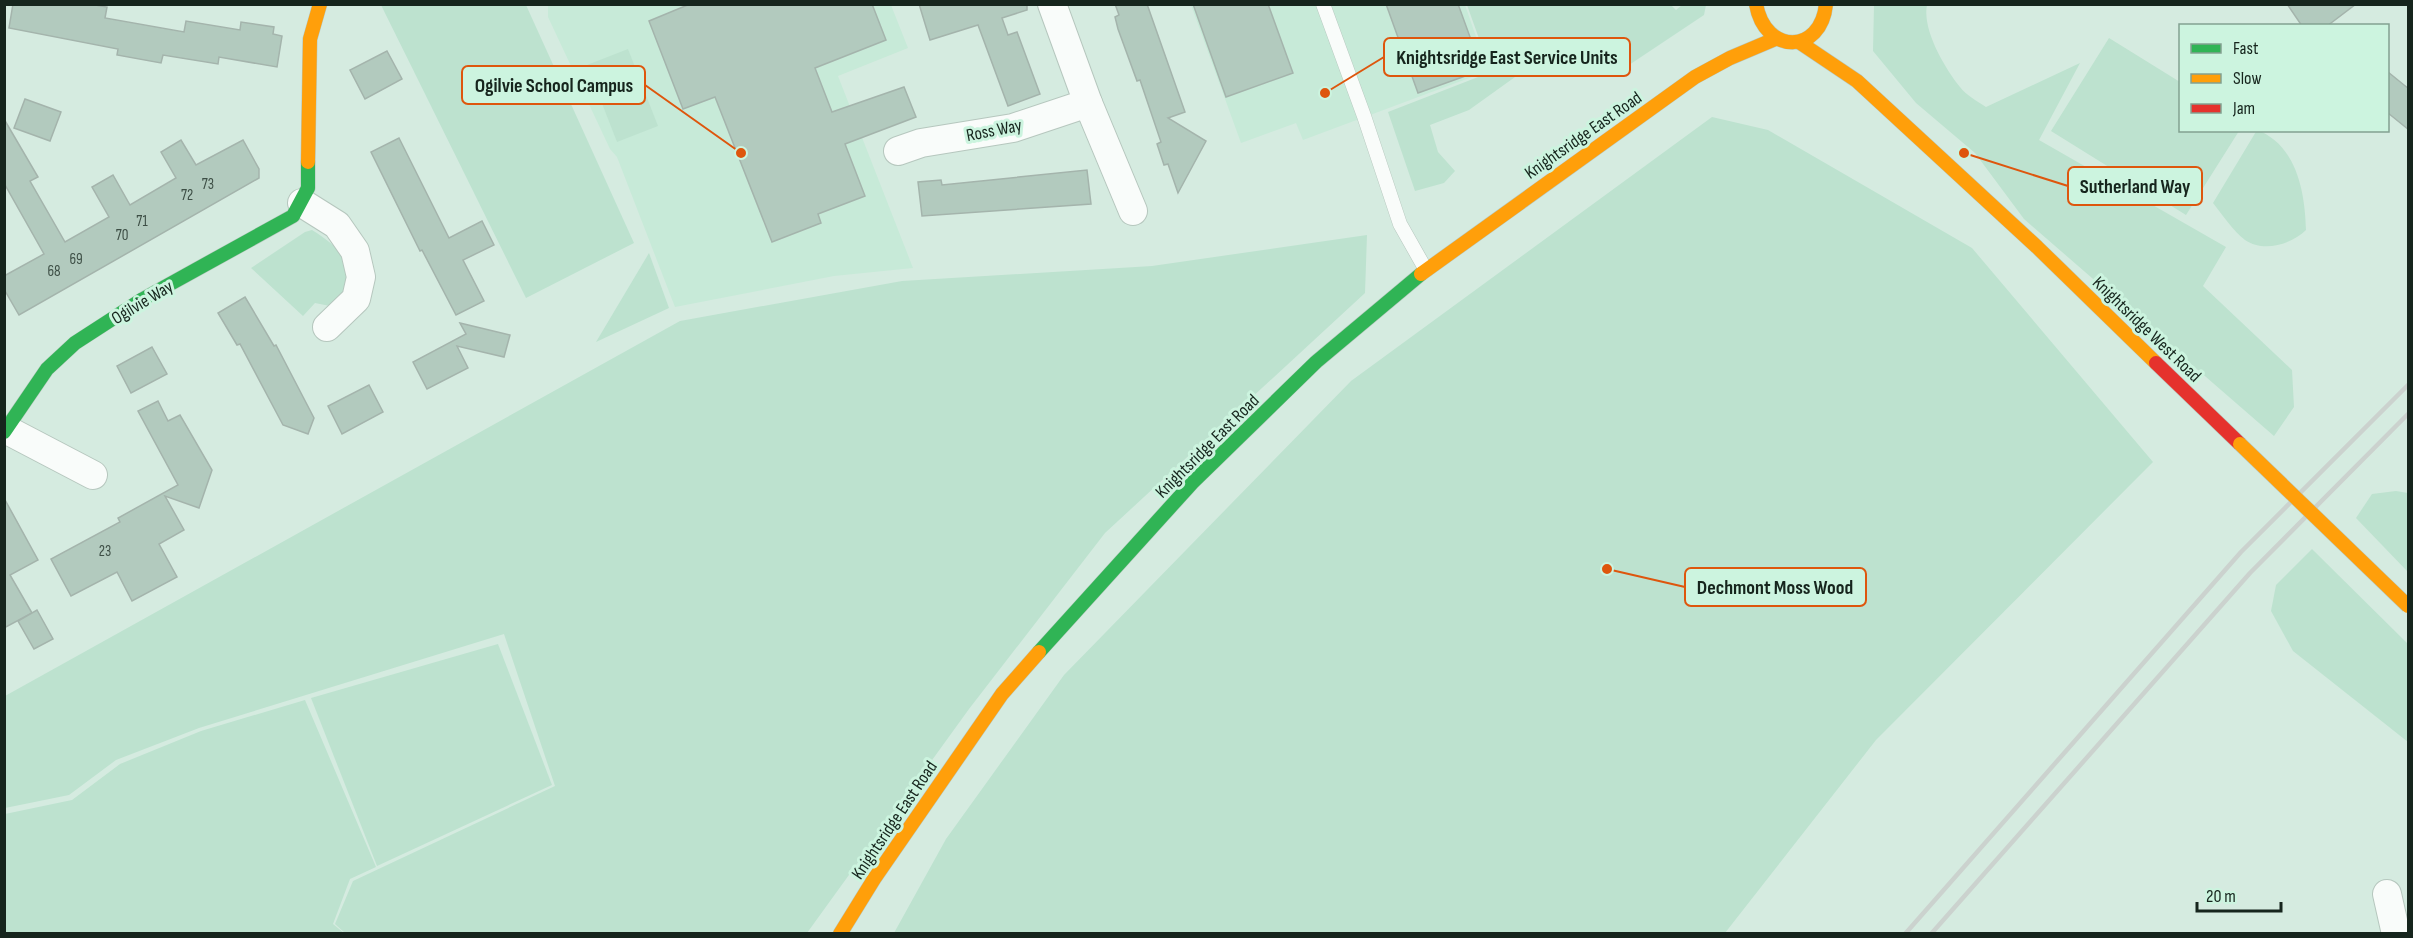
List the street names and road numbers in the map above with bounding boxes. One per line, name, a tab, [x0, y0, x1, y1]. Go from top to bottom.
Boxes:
street label: Knightsridge East Road	[1521, 87, 1646, 184]
street label: Ross Way	[965, 115, 1024, 146]
street label: Knightsridge West Road	[2088, 272, 2205, 386]
street label: Ogilvie Way	[108, 276, 177, 329]
street label: Knightsridge East Road	[1151, 390, 1264, 503]
street label: Knightsridge East Road	[847, 757, 942, 883]

